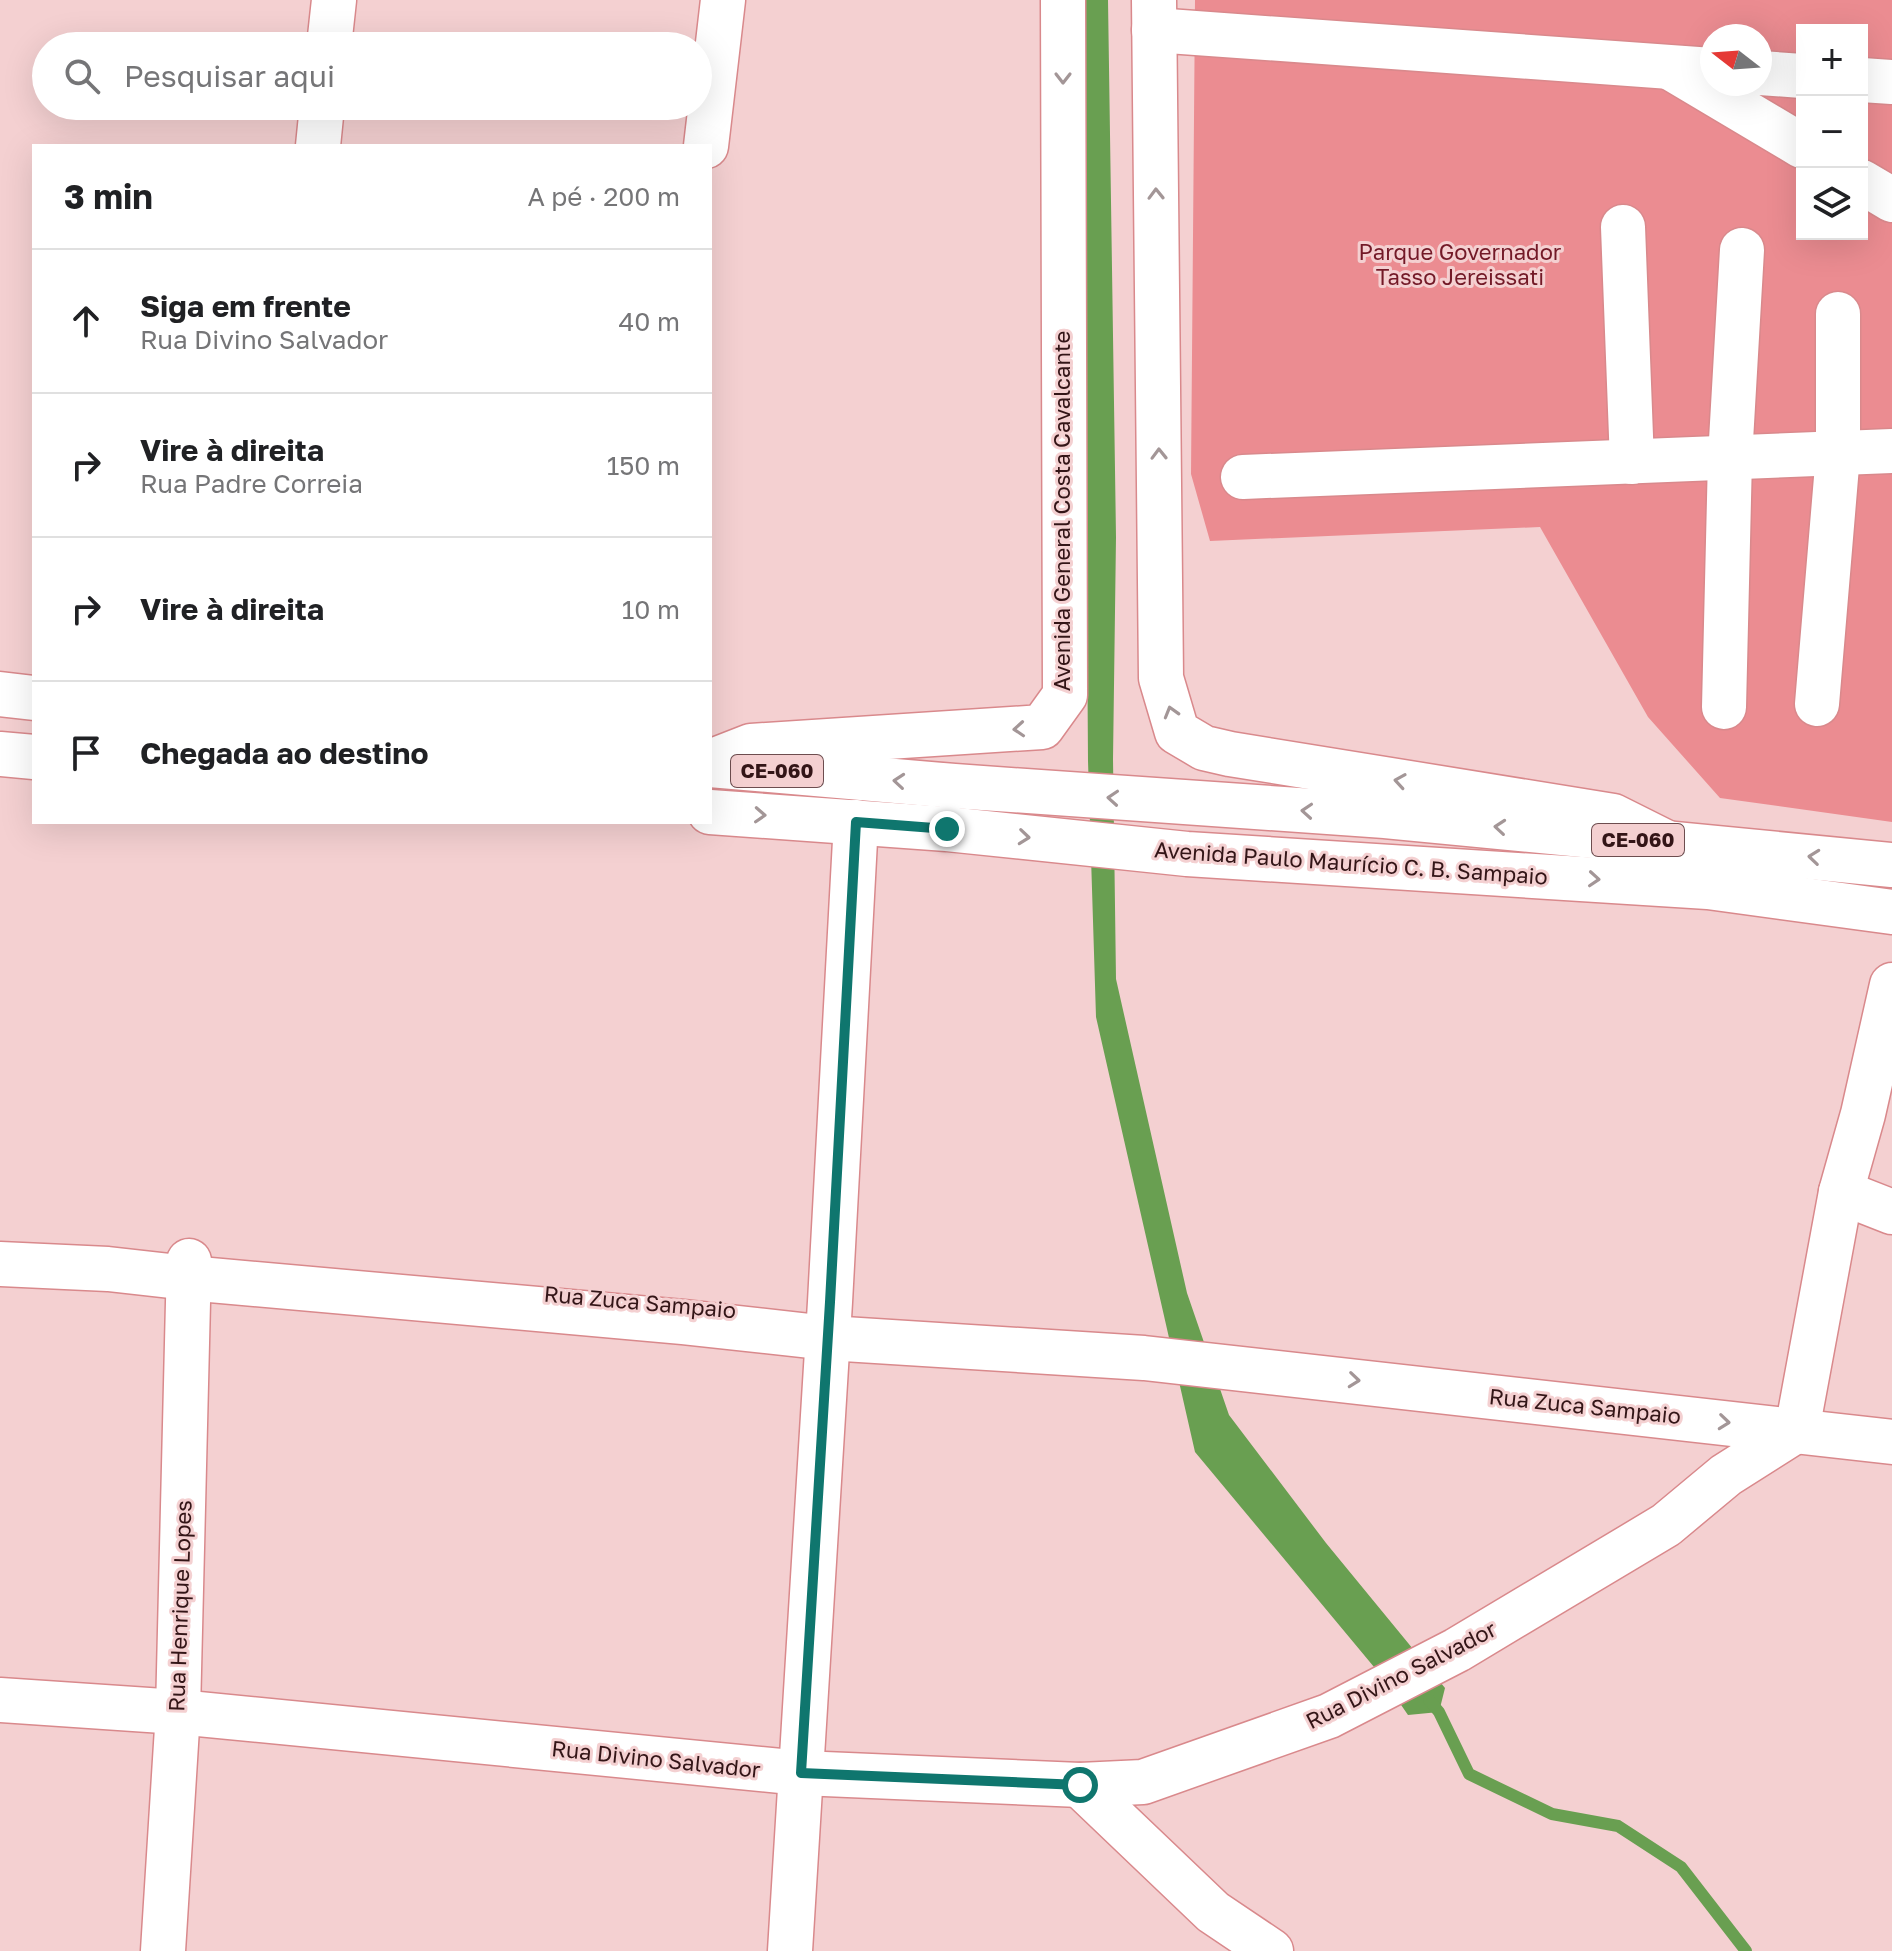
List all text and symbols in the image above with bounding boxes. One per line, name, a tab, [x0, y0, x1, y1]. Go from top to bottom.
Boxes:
north arrow	[1700, 24, 1772, 96]
map controls	[1796, 24, 1868, 240]
button: +	[1796, 24, 1868, 96]
search box	[32, 32, 712, 120]
icon: search	[60, 54, 104, 98]
text: Pesquisar aqui	[124, 58, 335, 94]
one-way arrow	[1054, 72, 1072, 85]
button: −	[1796, 96, 1868, 168]
button: layers	[1796, 168, 1868, 240]
text: 3 min	[64, 176, 153, 216]
text: A pé · 200 m	[527, 181, 680, 212]
one-way arrow	[1147, 187, 1165, 200]
park label: Parque Governador Tasso Jereissati	[1359, 238, 1562, 290]
text: Siga em frente	[140, 288, 351, 324]
icon: ahead	[64, 299, 108, 343]
text: 40 m	[619, 306, 680, 337]
text: Rua Divino Salvador	[140, 324, 388, 355]
street label: Avenida General Costa Cavalcante	[1048, 331, 1075, 691]
text: Vire à direita	[140, 432, 324, 468]
icon: right	[64, 443, 108, 487]
one-way arrow	[1150, 447, 1168, 460]
text: 150 m	[607, 450, 680, 481]
text: Rua Padre Correia	[140, 468, 363, 499]
icon: right	[64, 587, 108, 631]
text: Vire à direita	[140, 591, 324, 627]
text: 10 m	[622, 594, 680, 625]
one-way arrow	[1164, 706, 1181, 720]
one-way arrow	[1012, 720, 1025, 737]
icon: arrive	[64, 731, 108, 775]
text: Chegada ao destino	[140, 735, 428, 771]
road number: CE-060	[731, 755, 823, 787]
one-way arrow	[892, 773, 905, 790]
one-way arrow	[1393, 774, 1407, 791]
one-way arrow	[1107, 790, 1120, 807]
one-way arrow	[1300, 803, 1313, 820]
one-way arrow	[754, 806, 767, 823]
route end	[929, 811, 965, 847]
one-way arrow	[1493, 819, 1506, 836]
road number: CE-060	[1592, 824, 1684, 856]
one-way arrow	[1018, 828, 1031, 845]
street label: Avenida Paulo Maurício C. B. Sampaio	[1153, 835, 1549, 890]
one-way arrow	[1807, 849, 1820, 866]
one-way arrow	[1588, 870, 1601, 887]
street label: Rua Zuca Sampaio	[543, 1280, 737, 1323]
one-way arrow	[1348, 1372, 1361, 1389]
street label: Rua Zuca Sampaio	[1488, 1382, 1682, 1429]
one-way arrow	[1718, 1413, 1731, 1430]
street label: Rua Henrique Lopes	[162, 1500, 197, 1712]
street label: Rua Divino Salvador	[1301, 1615, 1501, 1734]
street label: Rua Divino Salvador	[550, 1734, 762, 1783]
route start	[1062, 1767, 1098, 1803]

